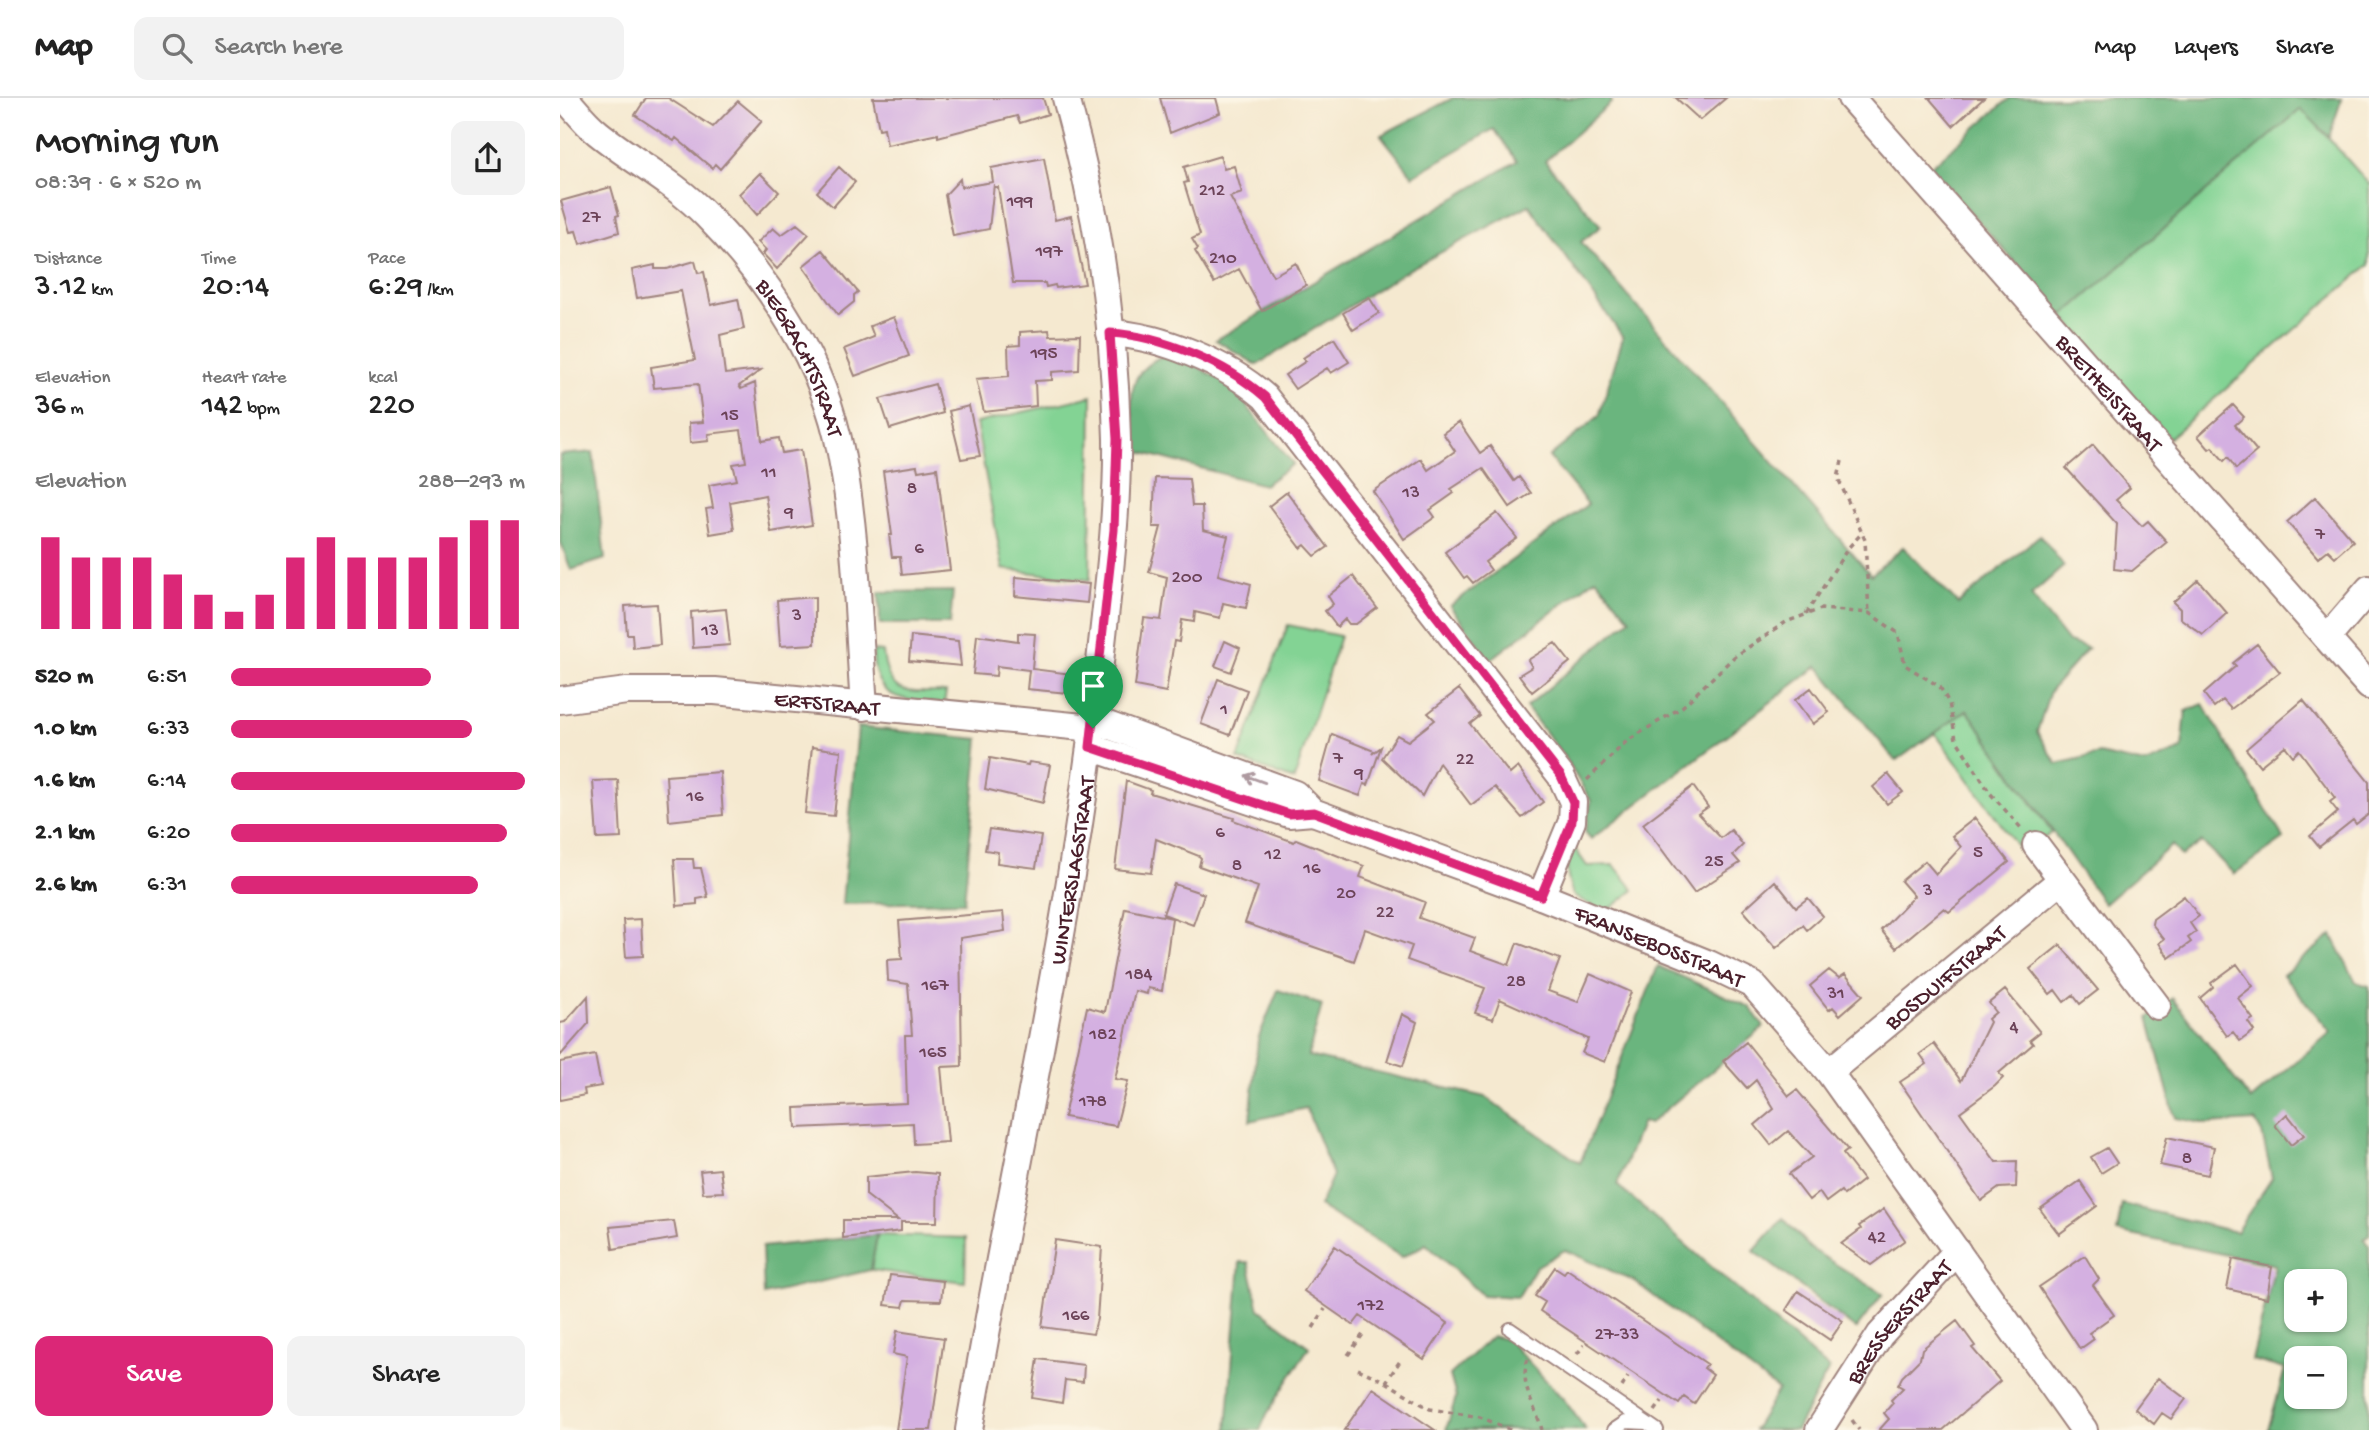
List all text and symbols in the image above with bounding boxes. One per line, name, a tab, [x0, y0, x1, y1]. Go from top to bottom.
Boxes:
search box	[134, 17, 624, 80]
text: Map	[35, 29, 92, 67]
icon: search	[158, 29, 196, 67]
text: Search here	[214, 33, 343, 64]
text: Map	[2094, 34, 2136, 63]
text: Layers	[2174, 34, 2238, 63]
text: Share	[2276, 34, 2334, 63]
button: share	[451, 121, 525, 195]
text: Morning run	[35, 122, 219, 166]
text: 08:39 · 6 × 520 m	[35, 170, 201, 197]
house number: 212	[1199, 180, 1225, 203]
house number: 199	[1006, 191, 1034, 214]
house number: 27	[581, 207, 602, 230]
house number: 197	[1034, 241, 1064, 264]
text: Distance	[35, 248, 102, 271]
text: Time	[202, 248, 236, 271]
text: Pace	[368, 248, 406, 271]
house number: 210	[1209, 248, 1237, 271]
text: 3.12	[35, 271, 87, 306]
text: 20:14	[202, 271, 269, 306]
text: 6:29	[368, 271, 423, 306]
street label: BIEGRACHTSTRAAT	[748, 274, 847, 441]
text: km	[87, 279, 113, 302]
text: /km	[423, 279, 454, 302]
street label: BRETHEISTRAAT	[2048, 329, 2167, 460]
house number: 195	[1029, 343, 1058, 366]
text: Elevation	[35, 367, 111, 390]
text: Heart rate	[202, 367, 287, 390]
text: kcal	[368, 367, 398, 390]
text: 36	[35, 390, 66, 425]
text: 142	[202, 390, 243, 425]
text: 220	[368, 390, 415, 425]
text: m	[66, 398, 84, 421]
text: bpm	[243, 398, 280, 421]
house number: 15	[720, 405, 739, 428]
house number: 11	[760, 462, 777, 485]
text: Elevation	[35, 469, 126, 496]
text: 288–293 m	[418, 469, 525, 496]
house number: 8	[907, 478, 917, 501]
house number: 13	[1401, 482, 1420, 505]
house number: 9	[783, 502, 794, 525]
house number: 7	[2314, 524, 2326, 547]
house number: 6	[914, 538, 924, 561]
house number: 200	[1172, 567, 1203, 590]
house number: 3	[791, 605, 802, 628]
house number: 13	[700, 620, 719, 643]
pin	[1063, 656, 1123, 728]
text: 520 m	[35, 664, 93, 691]
text: 6:51	[147, 664, 187, 691]
icon: arrive	[1074, 667, 1112, 705]
street label: ERFSTRAAT	[773, 687, 882, 724]
house number: 1	[1219, 699, 1228, 722]
text: 1.0 km	[35, 716, 97, 743]
text: 6:33	[147, 716, 190, 743]
house number: 7	[1332, 748, 1344, 771]
house number: 22	[1456, 749, 1474, 772]
house number: 9	[1353, 763, 1364, 786]
text: 1.6 km	[35, 768, 95, 795]
text: 6:14	[147, 768, 186, 795]
one-way arrow	[1245, 772, 1267, 785]
street label: WINTERSLAGSTRAAT	[1046, 774, 1103, 967]
house number: 16	[685, 786, 704, 809]
text: 2.1 km	[35, 820, 95, 847]
text: 6:20	[147, 820, 190, 847]
house number: 6	[1215, 822, 1225, 845]
house number: 5	[1973, 842, 1983, 865]
house number: 12	[1264, 844, 1282, 867]
house number: 25	[1704, 851, 1724, 874]
house number: 8	[1232, 855, 1242, 878]
house number: 16	[1302, 858, 1321, 881]
text: 2.6 km	[35, 872, 97, 899]
text: 6:31	[147, 872, 187, 899]
house number: 3	[1922, 880, 1933, 903]
house number: 20	[1336, 883, 1356, 906]
street label: FRANSEBOSSTRAAT	[1569, 900, 1748, 996]
house number: 22	[1376, 902, 1394, 925]
street label: BOSDUIFSTRAAT	[1880, 920, 2014, 1038]
house number: 184	[1124, 964, 1153, 987]
house number: 28	[1506, 971, 1526, 994]
house number: 167	[920, 975, 950, 998]
house number: 31	[1826, 983, 1845, 1006]
house number: 4	[2010, 1017, 2019, 1040]
house number: 182	[1088, 1024, 1117, 1047]
house number: 165	[918, 1042, 947, 1065]
house number: 178	[1078, 1091, 1107, 1114]
house number: 8	[2182, 1148, 2192, 1171]
house number: 42	[1868, 1227, 1886, 1250]
street label: BRESSERSTRAAT	[1842, 1255, 1960, 1391]
map controls	[2284, 1269, 2347, 1409]
button: +	[2284, 1269, 2347, 1332]
house number: 172	[1357, 1295, 1384, 1318]
house number: 166	[1062, 1305, 1090, 1328]
house number: 27-33	[1595, 1324, 1640, 1347]
button: Save	[35, 1336, 273, 1416]
button: Share	[287, 1336, 525, 1416]
button: −	[2284, 1346, 2347, 1409]

